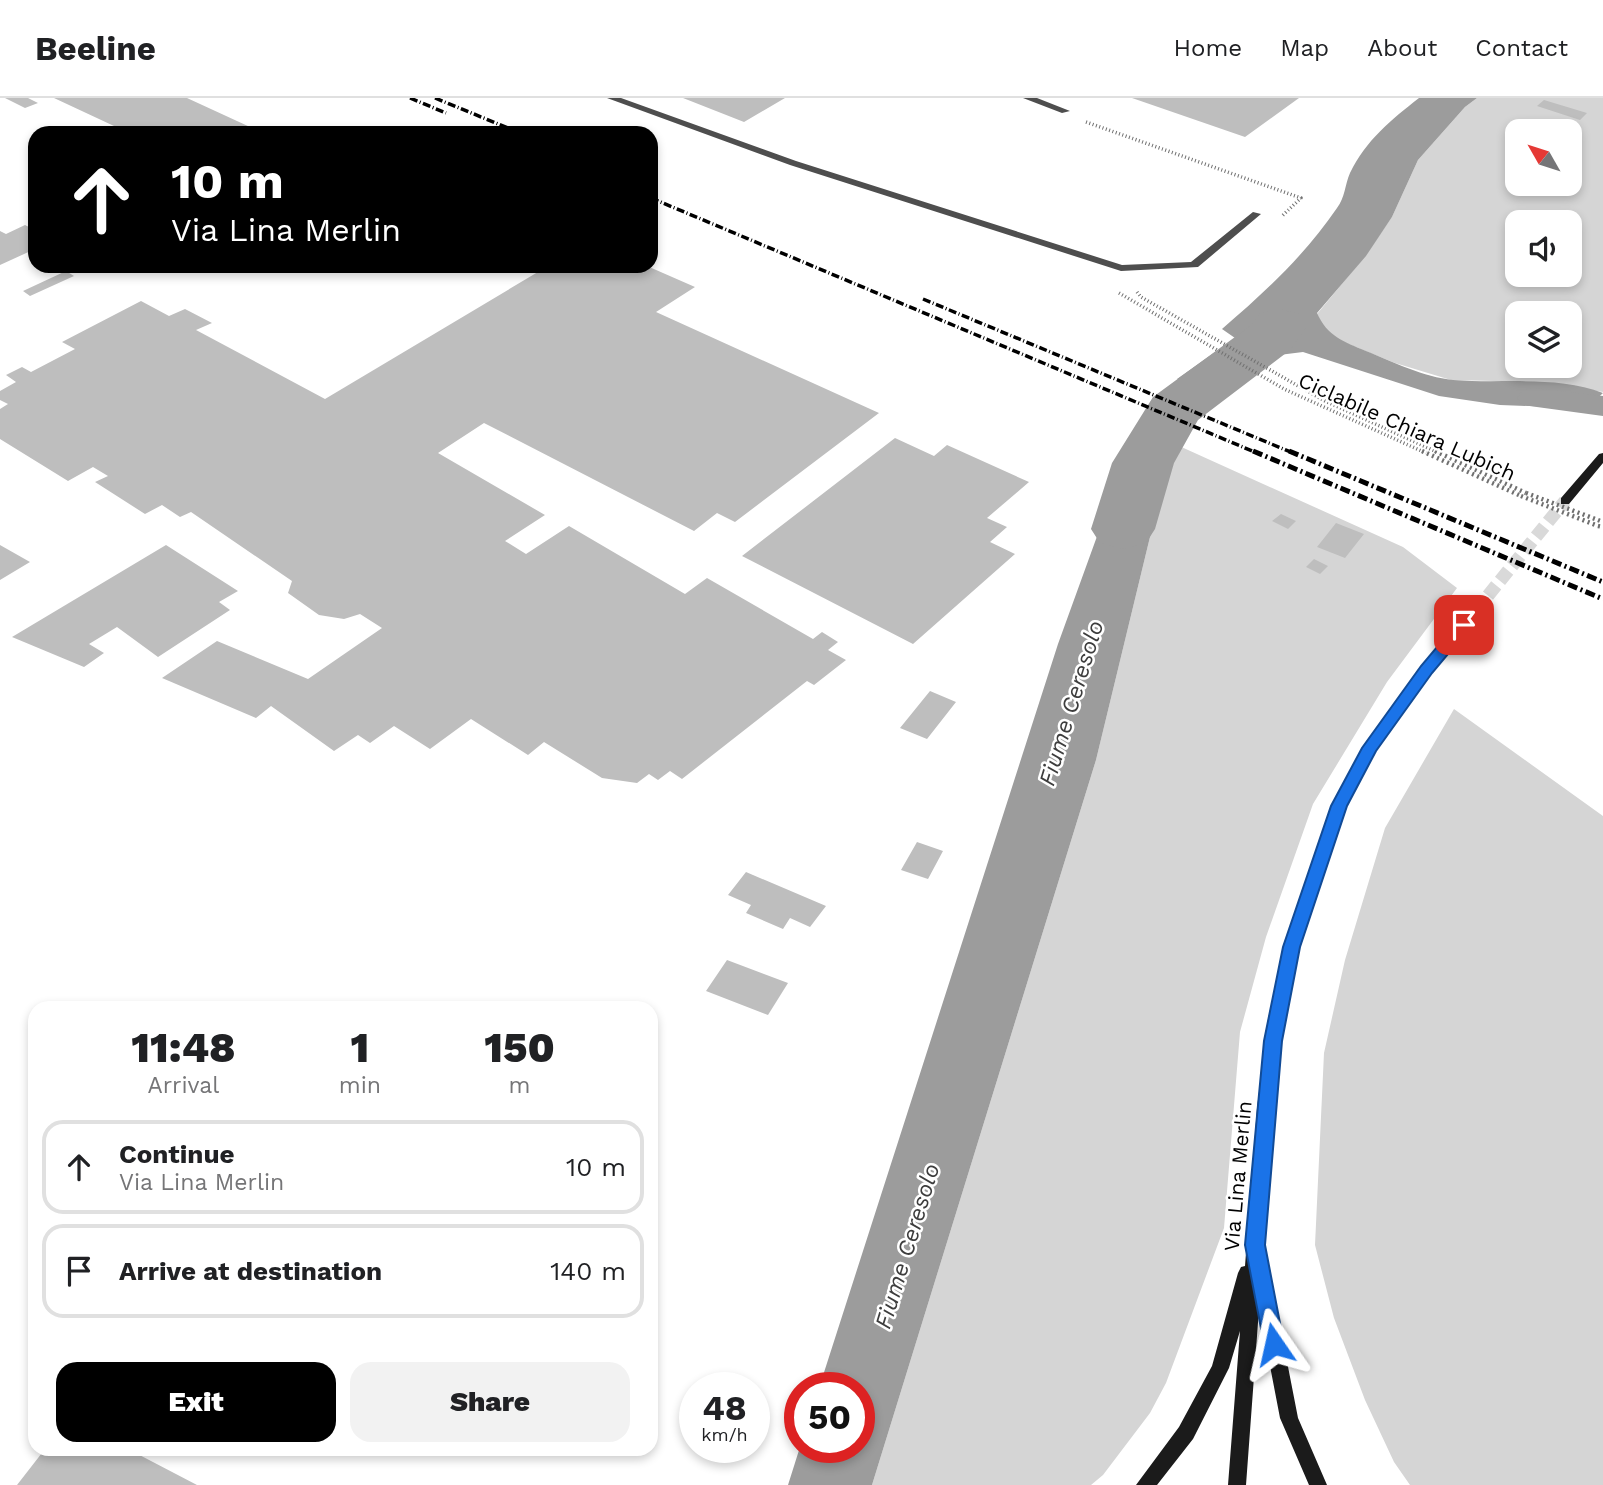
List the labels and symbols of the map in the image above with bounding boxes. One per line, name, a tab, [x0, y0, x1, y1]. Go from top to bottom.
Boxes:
north arrow	[1505, 119, 1582, 196]
street label: Ciclabile Chiara Lubich	[1295, 367, 1520, 486]
pin	[1434, 595, 1494, 655]
water label: Fiume Ceresolo	[1034, 617, 1109, 789]
street label: Via Lina Merlin	[1218, 1100, 1257, 1252]
water label: Fiume Ceresolo	[870, 1160, 945, 1332]
position arrow	[1237, 1307, 1311, 1381]
speed limit sign: 50	[784, 1372, 875, 1463]

